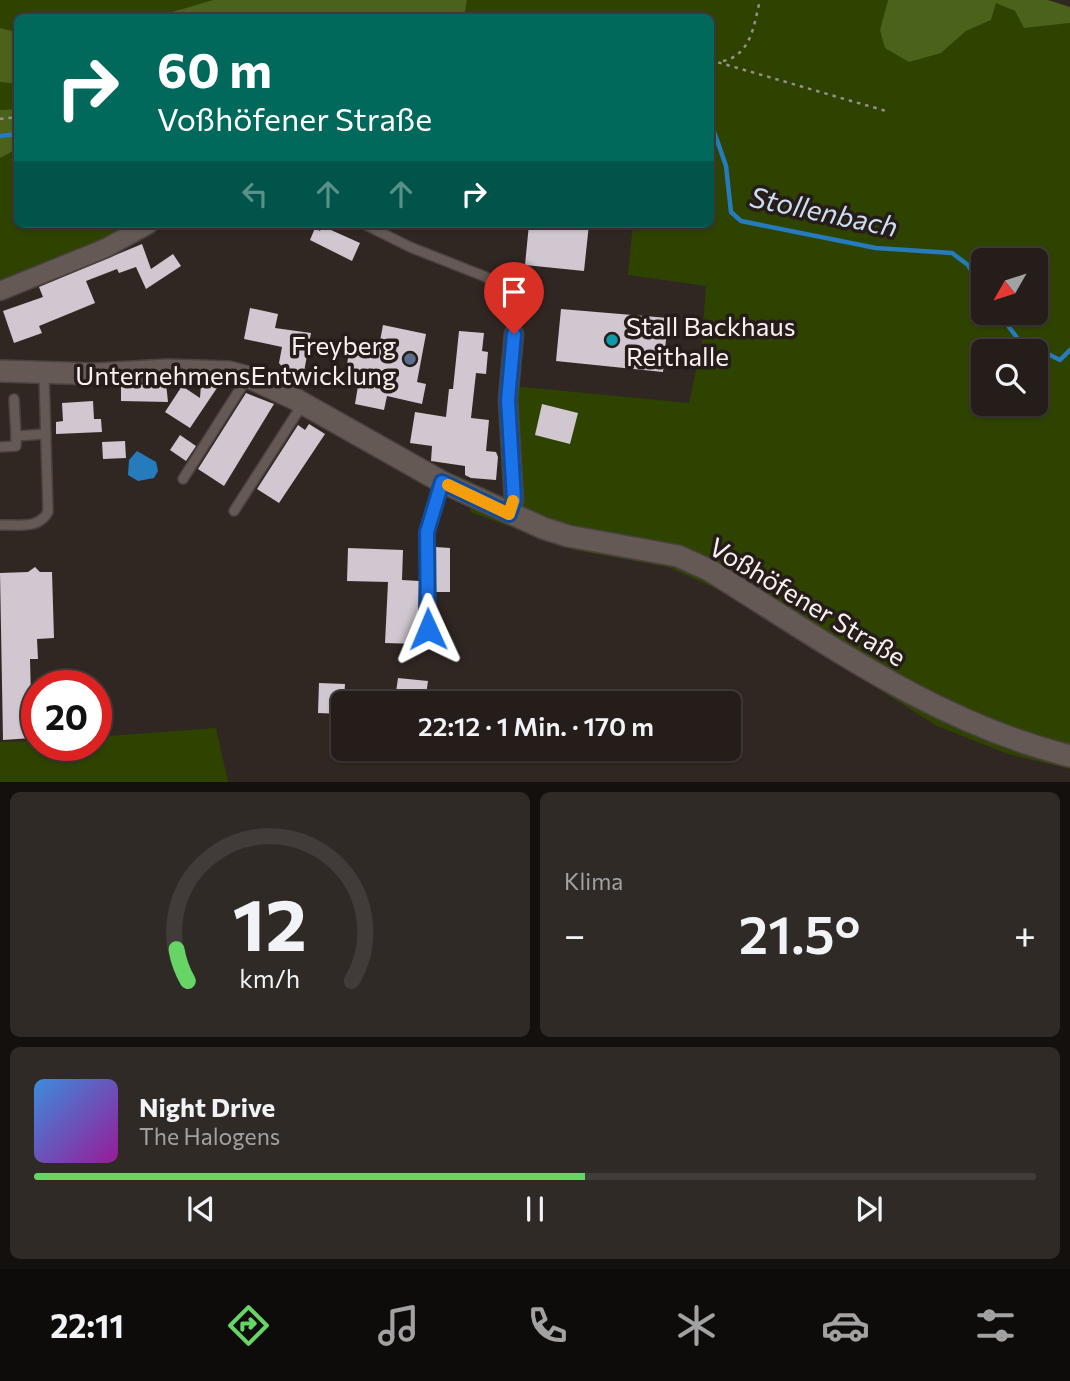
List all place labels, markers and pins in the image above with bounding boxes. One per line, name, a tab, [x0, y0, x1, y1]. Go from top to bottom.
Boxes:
pin	[484, 262, 544, 334]
place label: Stall Backhaus Reithalle	[626, 310, 796, 371]
place label: Freyberg UnternehmensEntwicklung	[75, 329, 396, 390]
marker: Stall Backhaus Reithalle	[604, 332, 620, 348]
marker: Freyberg UnternehmensEntwicklung	[402, 351, 418, 367]

